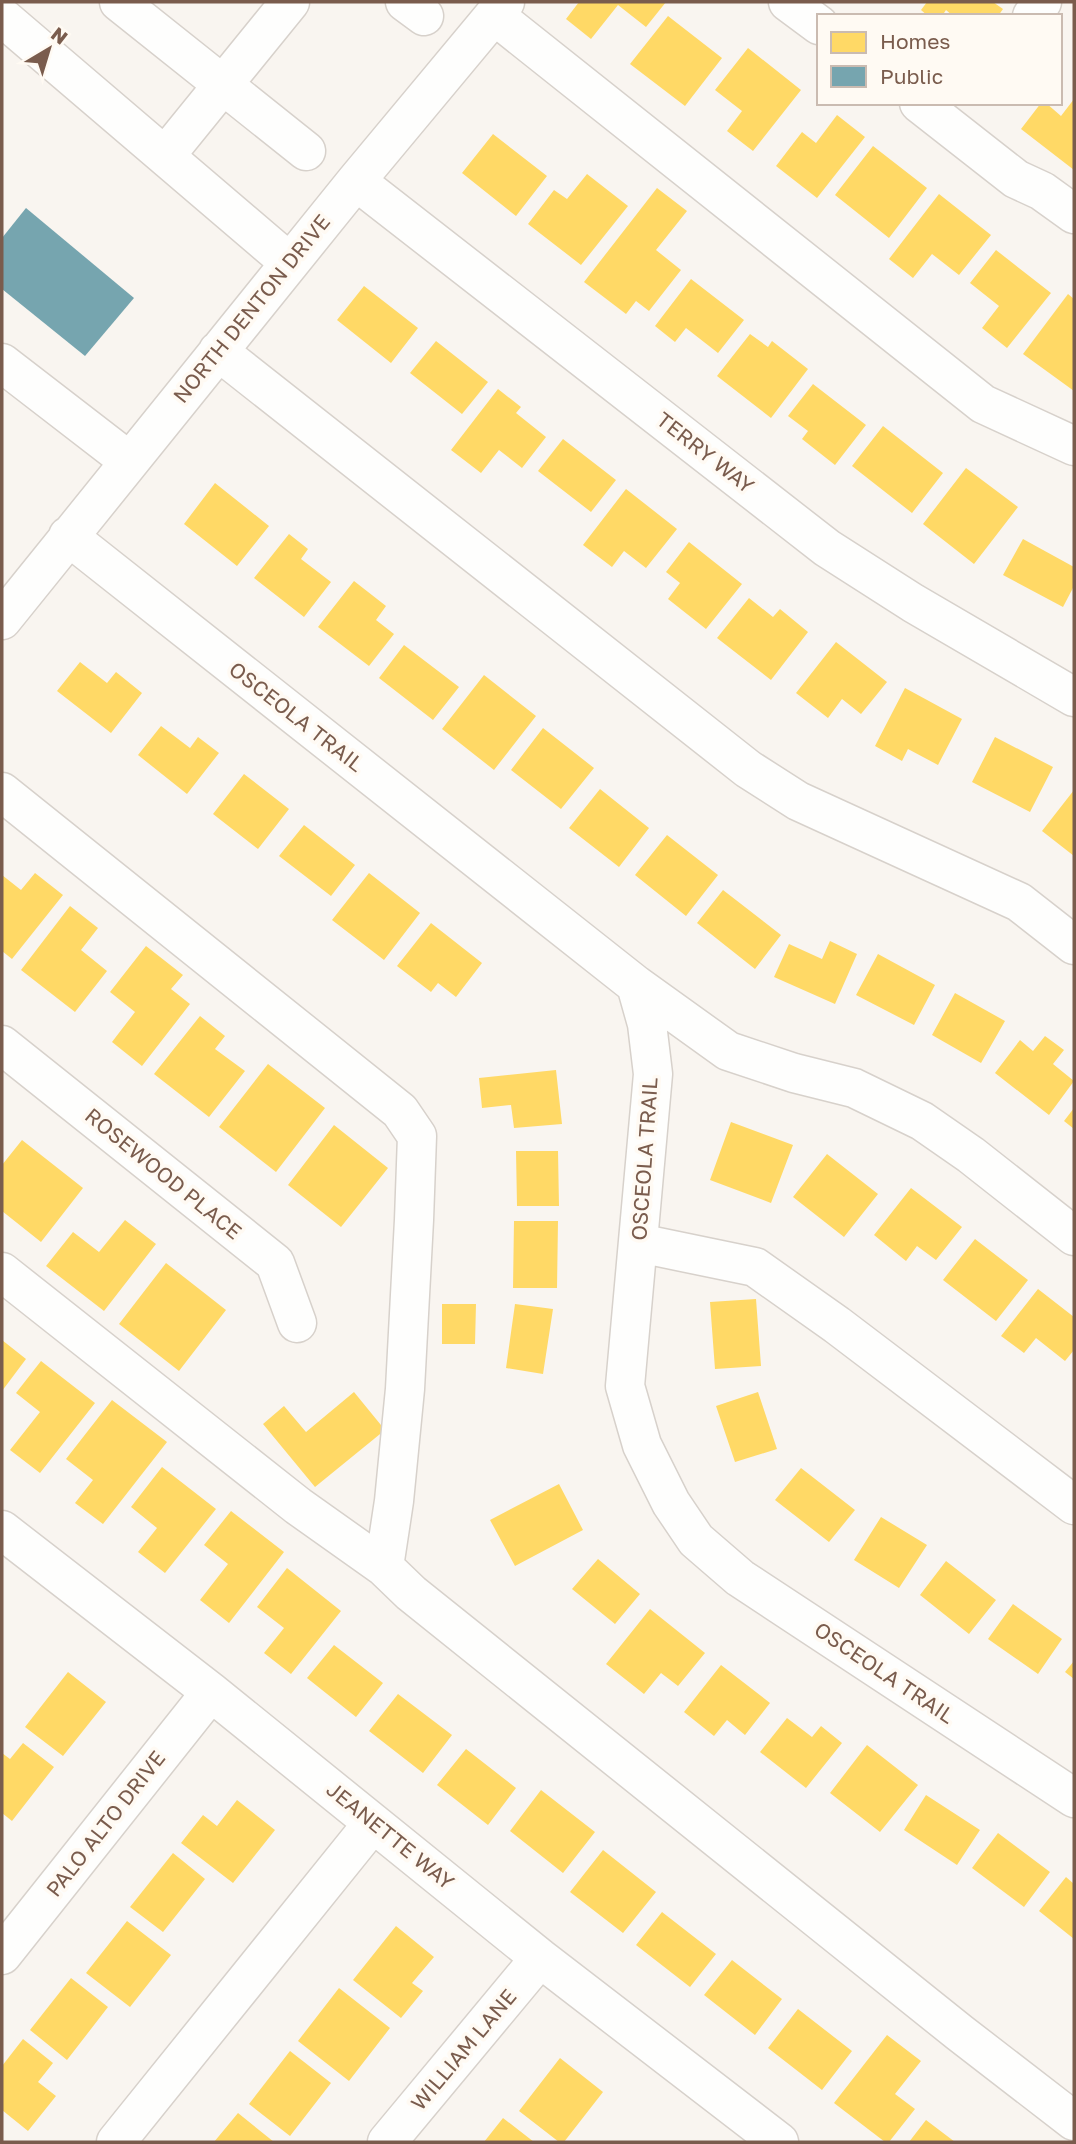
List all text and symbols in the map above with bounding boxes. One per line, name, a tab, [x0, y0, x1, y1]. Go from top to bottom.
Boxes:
north arrow	[14, 14, 84, 84]
legend	[817, 14, 1062, 105]
text: N	[47, 22, 73, 49]
text: Homes	[880, 28, 950, 54]
text: Public	[880, 63, 943, 89]
street label: NORTH DENTON DRIVE	[167, 209, 335, 408]
street label: TERRY WAY	[652, 406, 760, 499]
street label: OSCEOLA TRAIL	[224, 656, 369, 777]
street label: OSCEOLA TRAIL	[625, 1077, 663, 1241]
street label: ROSEWOOD PLACE	[80, 1102, 247, 1244]
street label: OSCEOLA TRAIL	[810, 1616, 960, 1729]
street label: PALO ALTO DRIVE	[40, 1745, 170, 1902]
street label: JEANETTE WAY	[322, 1776, 460, 1895]
street label: WILLIAM LANE	[405, 1984, 521, 2115]

